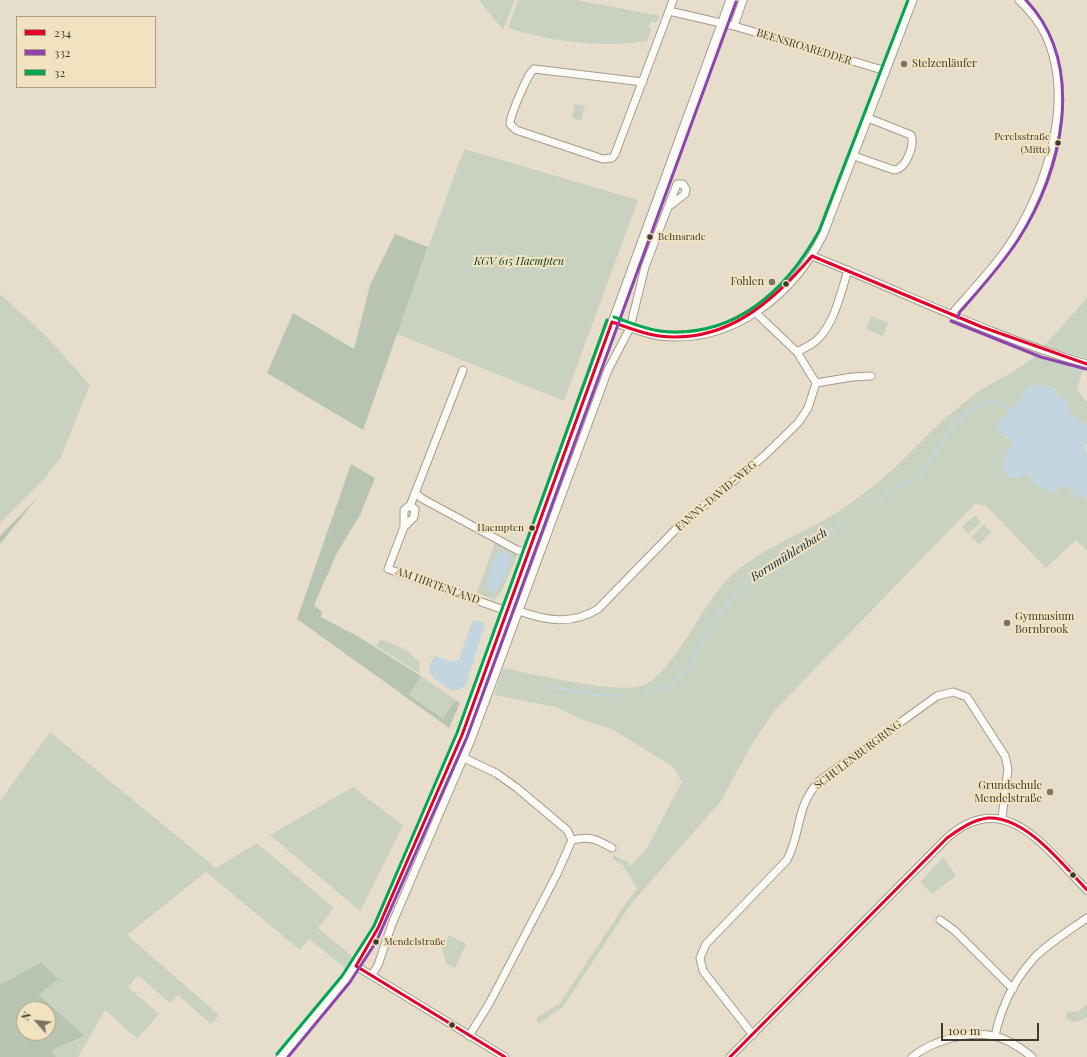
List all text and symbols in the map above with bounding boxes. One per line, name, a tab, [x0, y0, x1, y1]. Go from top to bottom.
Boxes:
legend	[16, 16, 156, 88]
text: 234	[54, 24, 71, 40]
street label: BEENSROAREDDER	[755, 26, 853, 68]
text: 332	[54, 44, 71, 60]
place label: Stelzenläufer	[912, 57, 977, 71]
marker: Stelzenläufer	[899, 59, 909, 69]
text: 32	[54, 64, 65, 80]
place label: Perelsstraße (Mitte)	[994, 131, 1050, 154]
marker: Perelsstraße (Mitte)	[1053, 138, 1063, 148]
place label: Behnsrade	[658, 231, 706, 243]
marker: Behnsrade	[645, 232, 655, 242]
park label: KGV 615 Haempten	[474, 255, 564, 269]
place label: Fohlen	[730, 275, 764, 289]
marker: Fohlen	[767, 277, 777, 287]
unlabelled marker	[781, 279, 791, 289]
street label: FANNY-DAVID-WEG	[673, 458, 759, 534]
place label: Haempten	[477, 522, 524, 534]
marker: Haempten	[527, 523, 537, 533]
water label: Bornmühlenbach	[748, 526, 830, 584]
street label: AM HIRTENLAND	[394, 565, 482, 607]
place label: Gymnasium Bornbrook	[1015, 610, 1074, 636]
marker: Gymnasium Bornbrook	[1002, 618, 1012, 628]
street label: SCHULENBURGRING	[812, 718, 904, 792]
place label: Grundschule Mendelstraße	[974, 779, 1042, 805]
marker: Grundschule Mendelstraße	[1045, 787, 1055, 797]
unlabelled marker	[1068, 870, 1078, 880]
place label: Mendelstraße	[384, 936, 446, 948]
marker: Mendelstraße	[371, 937, 381, 947]
north arrow	[16, 1001, 56, 1041]
text: N	[17, 1009, 34, 1023]
scale bar	[943, 1015, 1041, 1041]
unlabelled marker	[447, 1020, 457, 1030]
text: 100 m	[948, 1022, 980, 1038]

